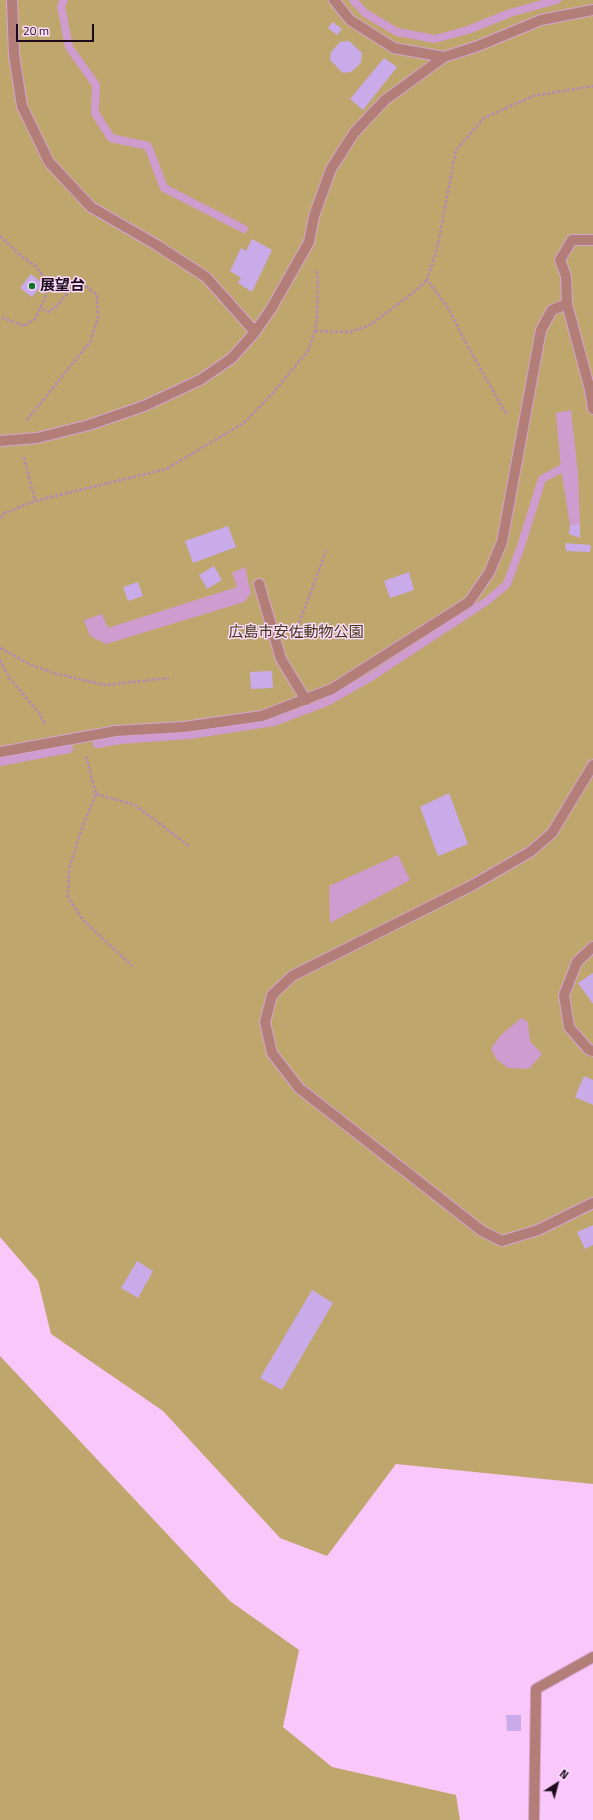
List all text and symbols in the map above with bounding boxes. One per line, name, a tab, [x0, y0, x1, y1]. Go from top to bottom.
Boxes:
scale bar	[18, 16, 96, 42]
text: 20 m	[23, 21, 49, 40]
place label: 展望台	[40, 277, 85, 295]
marker: 展望台	[27, 281, 37, 291]
park label: 広島市安佐動物公園	[229, 624, 363, 642]
north arrow	[537, 1764, 577, 1804]
text: N	[556, 1766, 572, 1783]

